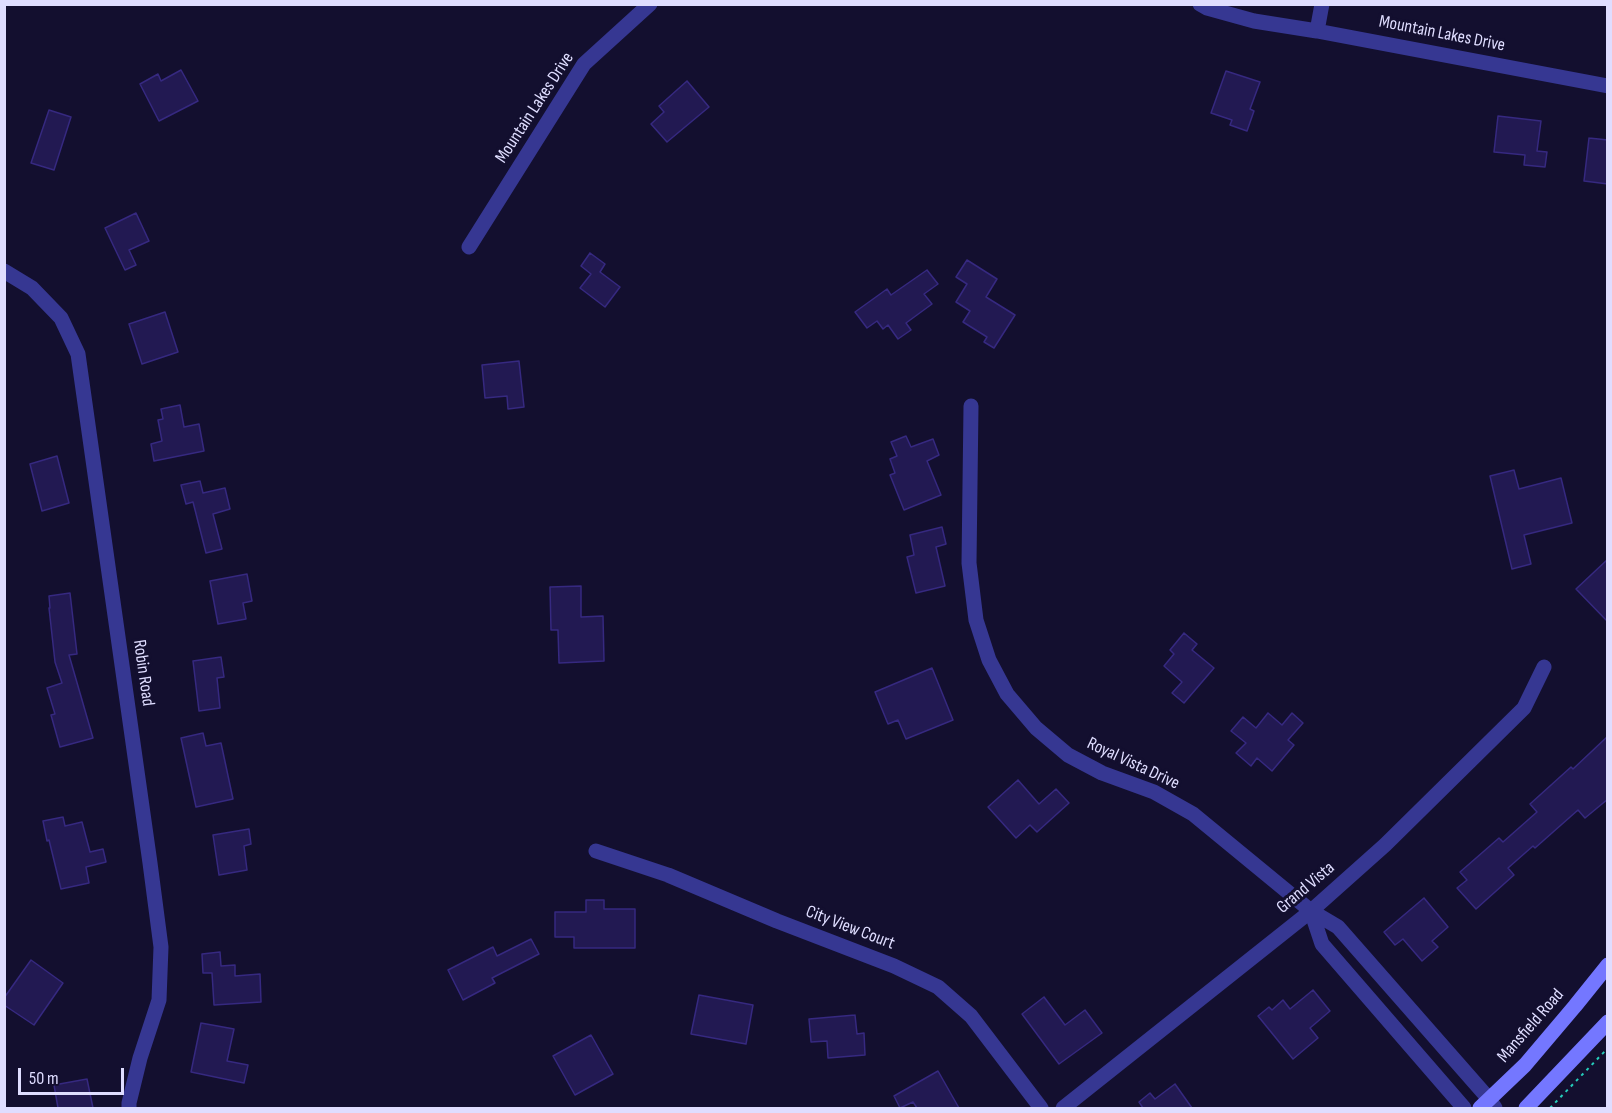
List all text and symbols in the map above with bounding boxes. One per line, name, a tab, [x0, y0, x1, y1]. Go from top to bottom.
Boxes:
street label: Mountain Lakes Drive	[1377, 11, 1507, 57]
street label: Mountain Lakes Drive	[491, 48, 579, 168]
street label: Robin Road	[128, 638, 158, 708]
street label: Royal Vista Drive	[1083, 733, 1183, 795]
street label: Grand Vista	[1273, 858, 1339, 918]
street label: City View Court	[803, 901, 897, 955]
street label: Mansfield Road	[1493, 985, 1569, 1067]
scale bar	[21, 1056, 128, 1094]
text: 50 m	[29, 1068, 59, 1089]

